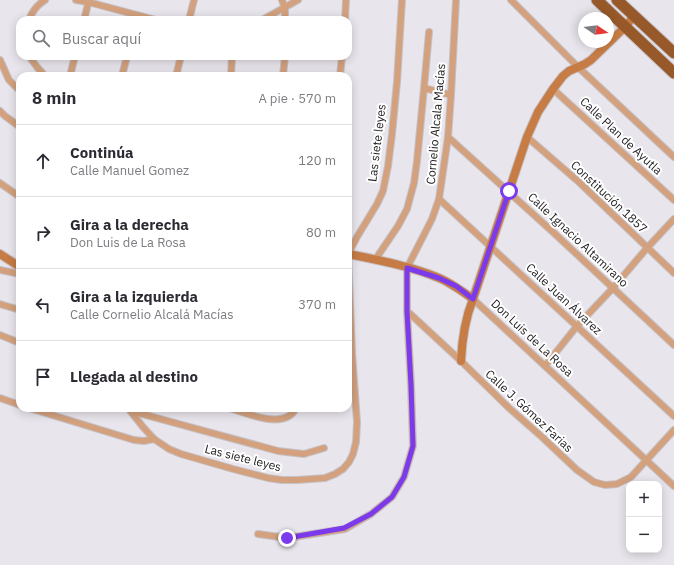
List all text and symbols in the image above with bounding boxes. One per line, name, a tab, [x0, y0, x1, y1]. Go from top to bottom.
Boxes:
north arrow	[578, 12, 614, 48]
search box	[16, 16, 352, 60]
icon: search	[30, 27, 52, 49]
text: Buscar aquí	[62, 29, 141, 48]
street label: Cornelio Alcala Macías	[423, 63, 448, 185]
text: 8 min	[32, 87, 76, 109]
text: A pie · 570 m	[258, 90, 336, 107]
street label: Calle Plan de Ayutla	[577, 94, 666, 178]
street label: Las siete leyes	[364, 103, 389, 183]
text: Continúa	[70, 143, 134, 162]
icon: ahead	[32, 150, 54, 172]
text: 120 m	[298, 152, 336, 169]
street label: Constitución 1857	[568, 157, 651, 236]
text: Calle Manuel Gomez	[70, 162, 189, 179]
route start	[500, 182, 518, 200]
street label: Calle Ignacio Altamirano	[525, 189, 632, 290]
text: Gira a la derecha	[70, 215, 189, 234]
icon: right	[32, 222, 54, 244]
text: 80 m	[306, 224, 336, 241]
text: Don Luis de La Rosa	[70, 234, 186, 251]
street label: Calle Juan Álvarez	[523, 260, 606, 338]
text: Gira a la izquierda	[70, 287, 198, 306]
icon: left	[32, 294, 54, 316]
text: 370 m	[298, 296, 336, 313]
street label: Don Luis de La Rosa	[488, 296, 577, 380]
text: Calle Cornelio Alcalá Macías	[70, 306, 233, 323]
icon: arrive	[32, 366, 54, 388]
street label: Calle J. Gómez Farias	[482, 366, 576, 455]
text: Llegada al destino	[70, 367, 198, 386]
street label: Las siete leyes	[203, 441, 283, 474]
map controls	[626, 481, 662, 553]
button: +	[626, 481, 662, 517]
button: −	[626, 517, 662, 553]
route end	[278, 529, 296, 547]

